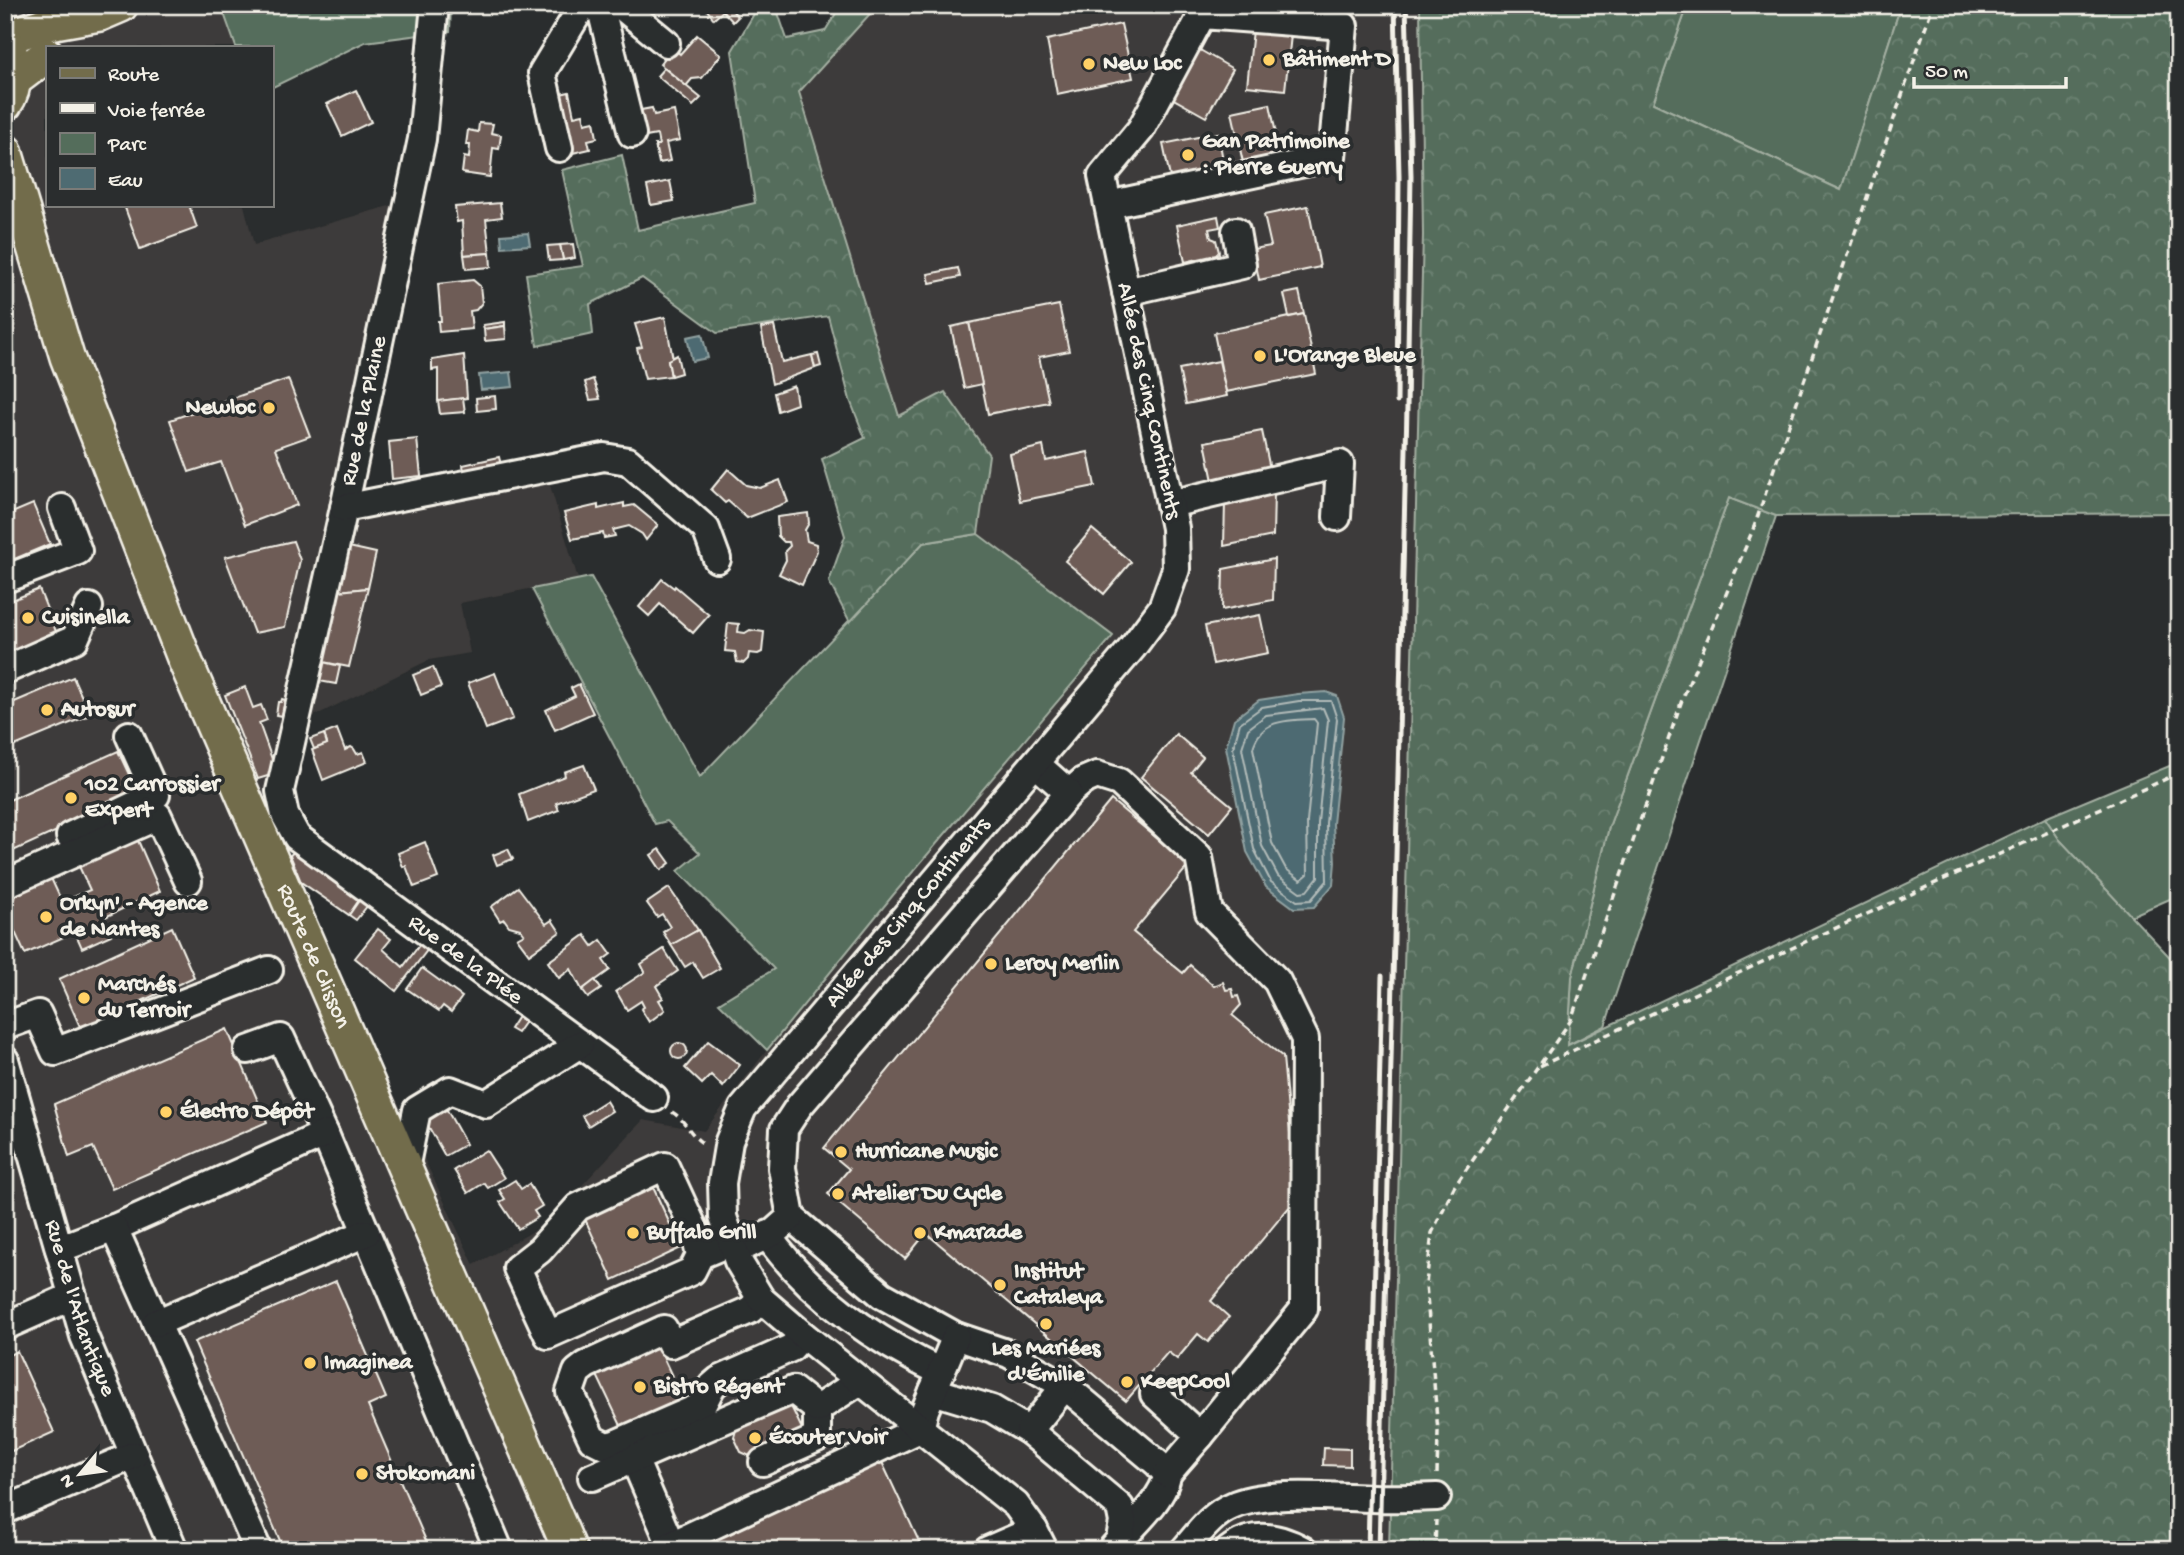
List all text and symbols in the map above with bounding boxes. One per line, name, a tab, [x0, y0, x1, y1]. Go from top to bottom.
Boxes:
legend	[46, 46, 273, 206]
scale bar	[1914, 46, 2067, 90]
place label: Bâtiment D	[1282, 47, 1392, 74]
place label: New Loc	[1103, 51, 1183, 78]
marker: Bâtiment D	[1261, 52, 1277, 68]
marker: New Loc	[1081, 56, 1097, 72]
text: 50 m	[1925, 61, 1968, 86]
text: Route	[108, 64, 160, 89]
text: Voie ferrée	[107, 100, 206, 125]
place label: Gan Patrimoine : Pierre Guerry	[1202, 129, 1351, 182]
text: Parc	[107, 134, 147, 159]
marker: Gan Patrimoine : Pierre Guerry	[1180, 147, 1196, 163]
text: Eau	[108, 170, 143, 195]
street label: Allée des Cinq Continents	[1110, 280, 1186, 522]
street label: Rue de la Plaine	[336, 332, 394, 488]
place label: L'Orange Bleue	[1274, 343, 1417, 370]
marker: L'Orange Bleue	[1252, 348, 1268, 364]
place label: Newloc	[185, 395, 256, 422]
marker: Newloc	[261, 400, 277, 416]
place label: Cuisinella	[42, 605, 131, 632]
marker: Cuisinella	[20, 610, 36, 626]
place label: Autosur	[60, 697, 137, 724]
marker: Autosur	[39, 702, 55, 718]
place label: 102 Carrossier Expert	[84, 772, 222, 825]
marker: 102 Carrossier Expert	[63, 790, 79, 806]
street label: Allée des Cinq Continents	[820, 812, 997, 1014]
street label: Route de Clisson	[270, 880, 356, 1033]
place label: Orkyn' - Agence de Nantes	[60, 891, 209, 944]
marker: Orkyn' - Agence de Nantes	[38, 909, 54, 925]
street label: Rue de la Plée	[403, 909, 529, 1012]
place label: Leroy Merlin	[1005, 951, 1120, 978]
marker: Leroy Merlin	[983, 956, 999, 972]
place label: Marchés du Terroir	[98, 972, 193, 1025]
marker: Marchés du Terroir	[76, 990, 92, 1006]
place label: Électro Dépôt	[180, 1099, 316, 1126]
marker: Électro Dépôt	[158, 1104, 174, 1120]
place label: Hurricane Music	[855, 1139, 998, 1166]
marker: Hurricane Music	[833, 1144, 849, 1160]
place label: Atelier Du Cycle	[851, 1181, 1003, 1208]
marker: Atelier Du Cycle	[830, 1186, 846, 1202]
street label: Rue de l'Atlantique	[38, 1217, 122, 1401]
place label: Buffalo Grill	[646, 1220, 757, 1247]
place label: Kmarade	[933, 1220, 1023, 1247]
marker: Buffalo Grill	[625, 1225, 641, 1241]
marker: Kmarade	[912, 1225, 928, 1241]
place label: Institut Cataleya	[1014, 1259, 1104, 1312]
marker: Institut Cataleya	[992, 1277, 1008, 1293]
marker: Les Mariées d'Émilie	[1038, 1316, 1054, 1332]
place label: Les Mariées d'Émilie	[992, 1336, 1102, 1389]
place label: Imaginea	[324, 1350, 413, 1377]
marker: Imaginea	[302, 1355, 318, 1371]
place label: KeepCool	[1140, 1369, 1230, 1396]
place label: Bistro Régent	[653, 1374, 786, 1401]
marker: KeepCool	[1119, 1374, 1135, 1390]
marker: Bistro Régent	[632, 1379, 648, 1395]
place label: Écouter Voir	[769, 1425, 889, 1452]
marker: Écouter Voir	[747, 1430, 763, 1446]
north arrow	[46, 1440, 116, 1510]
place label: Stokomani	[376, 1461, 475, 1488]
marker: Stokomani	[354, 1466, 370, 1482]
text: N	[55, 1470, 81, 1492]

